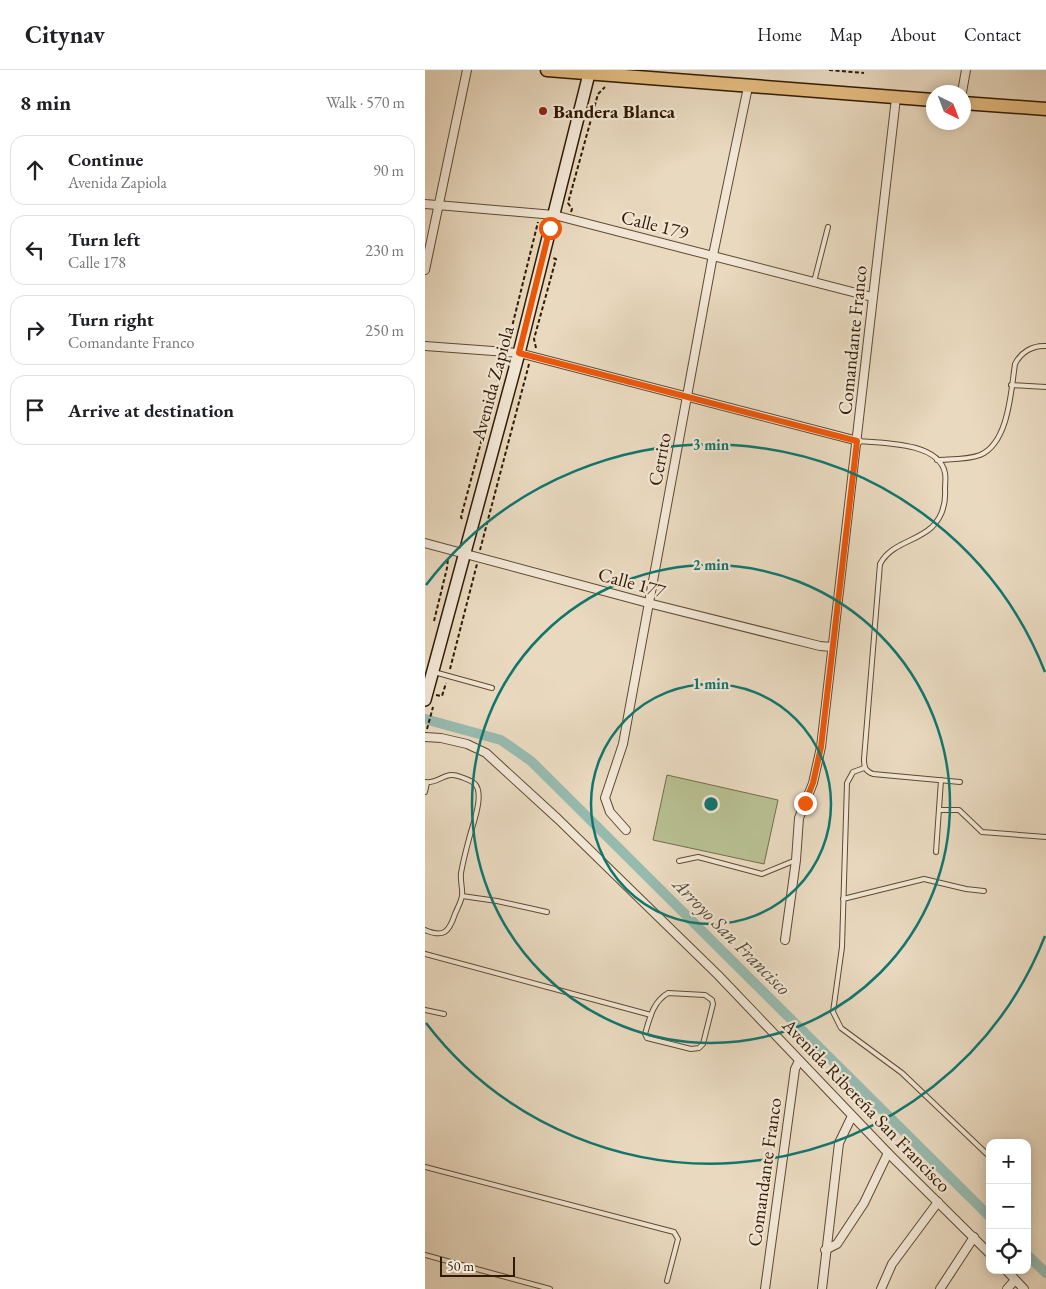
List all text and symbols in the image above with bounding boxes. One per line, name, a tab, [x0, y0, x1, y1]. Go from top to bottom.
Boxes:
text: Citynav	[25, 19, 105, 50]
text: Home	[757, 23, 802, 46]
text: Map	[830, 23, 862, 46]
text: About	[890, 23, 936, 46]
text: Contact	[964, 23, 1021, 46]
north arrow	[926, 85, 971, 130]
text: 8 min	[20, 89, 71, 116]
text: Walk · 570 m	[326, 92, 405, 113]
place label: Bandera Blanca	[553, 99, 676, 124]
marker: Bandera Blanca	[537, 105, 549, 117]
text: Continue	[68, 147, 143, 172]
icon: ahead	[21, 156, 49, 184]
text: 90 m	[373, 160, 404, 181]
text: Avenida Zapiola	[68, 172, 167, 193]
street label: Calle 179	[618, 204, 691, 245]
route start	[539, 217, 562, 240]
text: Turn left	[68, 227, 140, 252]
icon: left	[21, 236, 49, 264]
text: 230 m	[365, 240, 404, 261]
text: Calle 178	[68, 252, 126, 273]
street label: Comandante Franco	[832, 264, 873, 416]
text: Turn right	[68, 307, 154, 332]
icon: right	[21, 316, 49, 344]
text: 250 m	[365, 320, 404, 341]
street label: Avenida Zapiola	[465, 323, 520, 444]
text: Comandante Franco	[68, 332, 194, 353]
icon: arrive	[21, 396, 49, 424]
text: Arrive at destination	[68, 398, 234, 423]
street label: Cerrito	[642, 430, 677, 488]
text: 3 min	[693, 435, 730, 454]
text: 2 min	[693, 555, 730, 574]
street label: Calle 177	[595, 562, 669, 604]
text: 1 min	[693, 674, 730, 693]
route end	[794, 792, 817, 815]
centre of rings	[702, 795, 720, 813]
water label: Arroyo San Francisco	[666, 870, 797, 1001]
street label: Avenida Ribereña San Francisco	[776, 1012, 956, 1198]
street label: Comandante Franco	[742, 1096, 787, 1248]
map controls	[986, 1139, 1031, 1274]
button: +	[986, 1139, 1031, 1184]
button: −	[986, 1184, 1031, 1229]
button: locate	[986, 1229, 1031, 1274]
scale bar	[440, 1254, 515, 1277]
text: 50 m	[447, 1257, 474, 1275]

